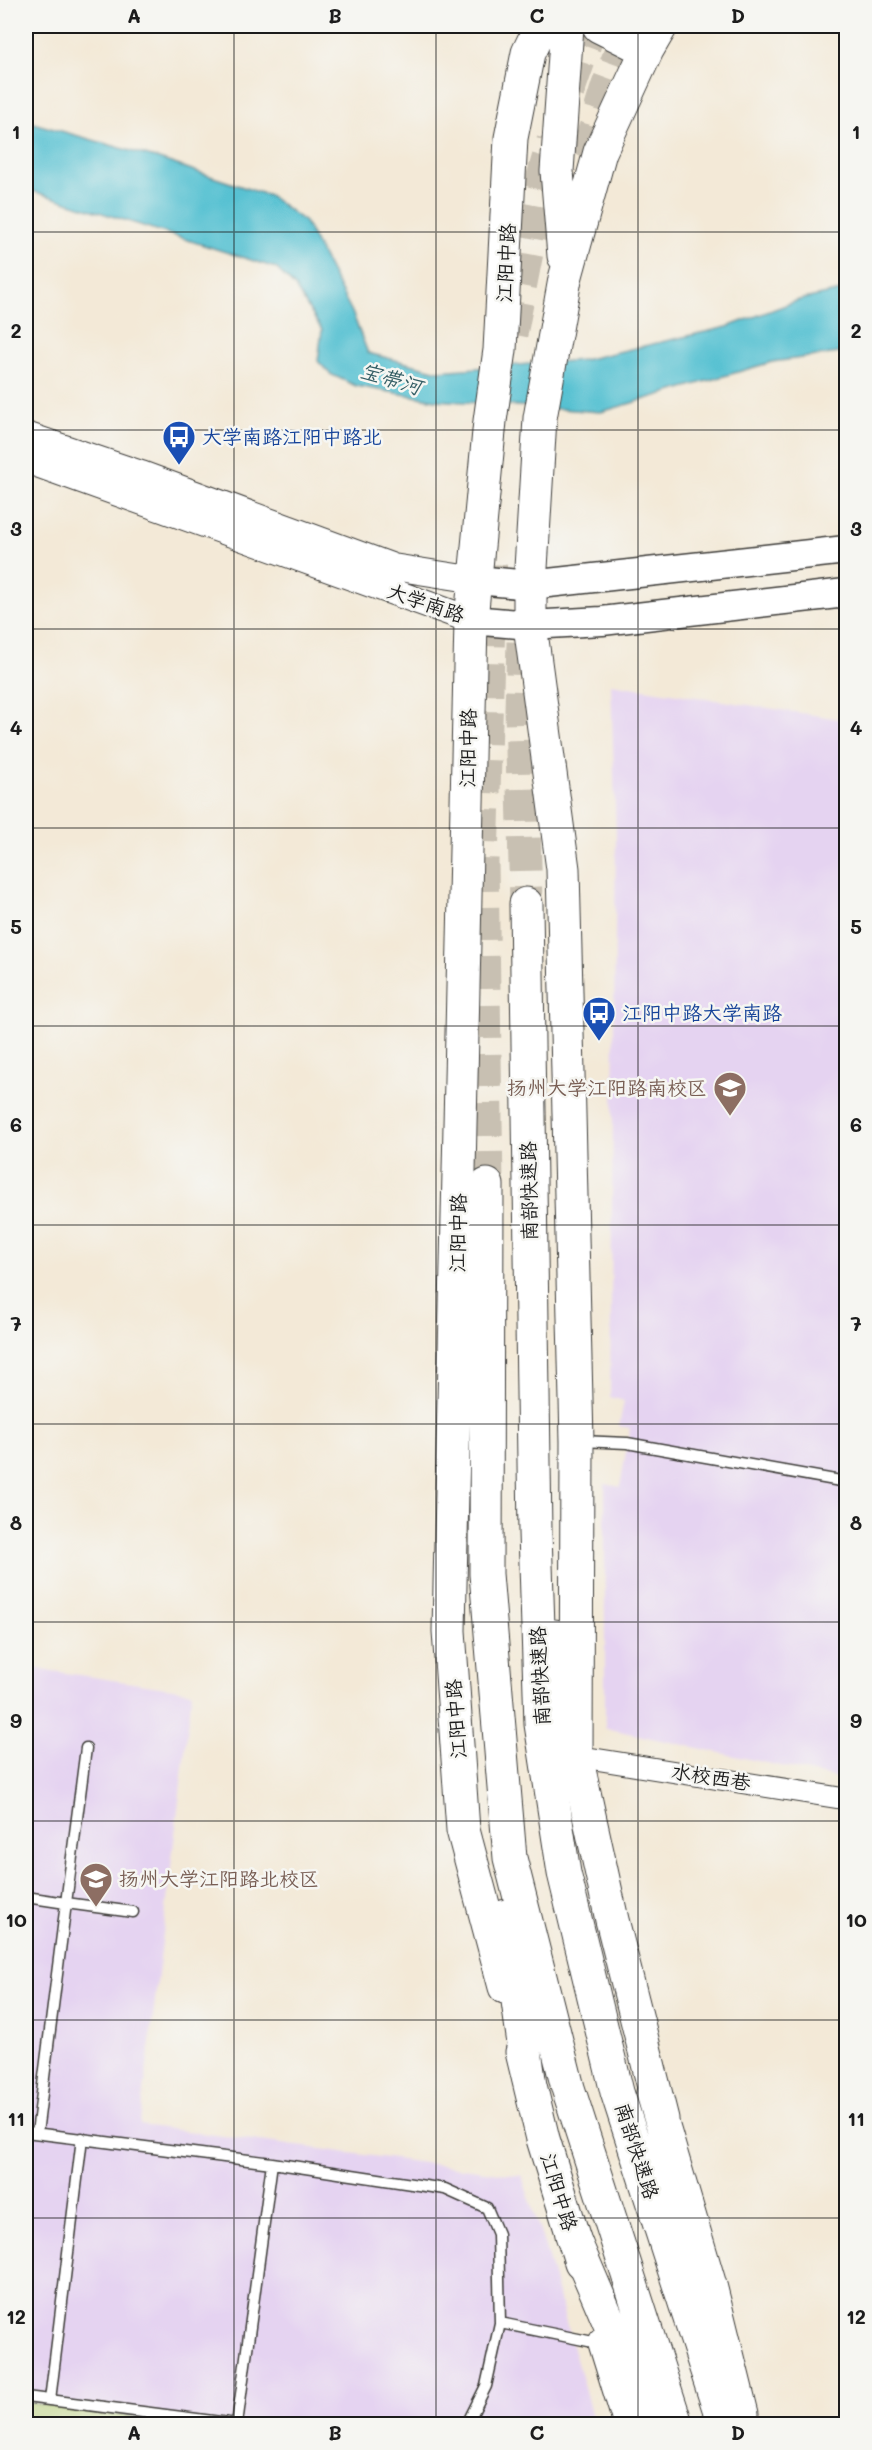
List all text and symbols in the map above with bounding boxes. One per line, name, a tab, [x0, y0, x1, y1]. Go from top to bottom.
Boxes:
text: A	[127, 2, 141, 28]
text: B	[328, 2, 342, 28]
text: C	[530, 2, 545, 28]
text: D	[731, 2, 745, 28]
text: 1	[12, 118, 20, 144]
text: 1	[852, 118, 860, 144]
street label: 江阳中路	[490, 221, 520, 304]
text: 2	[10, 317, 22, 343]
text: 2	[850, 317, 862, 343]
water label: 宝带河	[357, 355, 428, 401]
bus stop icon: 大学南路江阳中路北	[161, 419, 197, 466]
place label: 大学南路江阳中路北	[202, 423, 382, 449]
text: 3	[10, 515, 22, 541]
text: 3	[850, 515, 862, 541]
street label: 大学南路	[384, 577, 469, 628]
street label: 江阳中路	[453, 707, 481, 788]
text: 4	[10, 714, 23, 740]
text: 4	[850, 714, 863, 740]
text: 5	[10, 913, 22, 939]
text: 5	[850, 913, 862, 939]
bus stop icon: 江阳中路大学南路	[581, 995, 617, 1042]
place label: 江阳中路大学南路	[622, 999, 783, 1025]
school or university icon: 扬州大学江阳路南校区	[712, 1070, 748, 1117]
place label: 扬州大学江阳路南校区	[507, 1074, 707, 1100]
text: 6	[10, 1111, 22, 1137]
text: 6	[850, 1111, 862, 1137]
street label: 南部快速路	[514, 1140, 542, 1241]
street label: 江阳中路	[443, 1192, 471, 1273]
text: 7	[10, 1310, 22, 1336]
text: 7	[850, 1310, 862, 1336]
text: 8	[10, 1509, 22, 1535]
text: 8	[850, 1509, 862, 1535]
street label: 南部快速路	[523, 1624, 555, 1727]
street label: 江阳中路	[439, 1677, 471, 1760]
text: 9	[10, 1707, 22, 1733]
text: 9	[850, 1707, 862, 1733]
street label: 水校西巷	[670, 1757, 754, 1795]
school or university icon: 扬州大学江阳路北校区	[78, 1861, 114, 1908]
place label: 扬州大学江阳路北校区	[119, 1865, 319, 1891]
text: 10	[5, 1906, 27, 1932]
text: 10	[845, 1906, 867, 1932]
street label: 南部快速路	[610, 2099, 666, 2203]
text: 11	[7, 2105, 25, 2131]
text: 11	[847, 2105, 865, 2131]
street label: 江阳中路	[536, 2150, 584, 2235]
text: 12	[6, 2303, 26, 2329]
text: 12	[846, 2303, 866, 2329]
text: A	[127, 2419, 141, 2445]
text: B	[328, 2419, 342, 2445]
text: C	[530, 2419, 545, 2445]
text: D	[731, 2419, 745, 2445]

